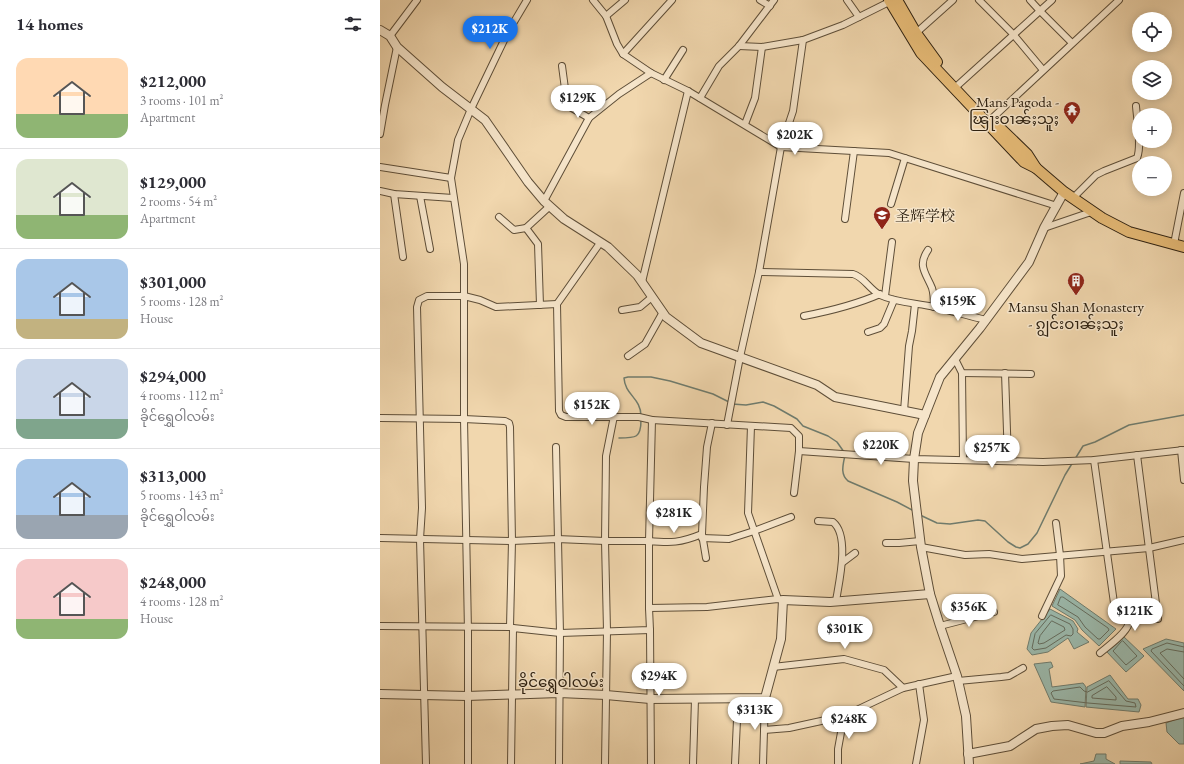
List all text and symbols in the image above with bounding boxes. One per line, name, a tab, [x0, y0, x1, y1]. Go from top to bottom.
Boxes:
map controls	[1132, 12, 1172, 196]
button: locate	[1132, 12, 1172, 52]
text: 14 homes	[16, 13, 83, 35]
icon: filters	[342, 13, 364, 35]
pin: $212K	[462, 16, 518, 50]
text: $212K	[472, 20, 508, 37]
button: layers	[1132, 60, 1172, 100]
text: $212,000	[140, 70, 206, 92]
icon: home	[48, 74, 96, 122]
pin: $129K	[550, 85, 606, 119]
text: $129K	[560, 89, 596, 106]
text: 3 rooms · 101 m²	[140, 92, 224, 109]
place label: Mans Pagoda - ၽြႃးဝၢၼ်ႈသူႈ	[969, 92, 1059, 131]
temple icon: Mans Pagoda - ၽြႃးဝၢၼ်ႈသူႈ	[1062, 100, 1082, 125]
button: +	[1132, 108, 1172, 148]
text: Apartment	[140, 109, 195, 126]
pin: $202K	[767, 122, 823, 156]
text: $202K	[777, 126, 813, 143]
button: −	[1132, 156, 1172, 196]
text: $129,000	[140, 171, 206, 193]
icon: home	[48, 175, 96, 223]
text: 2 rooms · 54 m²	[140, 193, 217, 210]
school or university icon: 圣辉学校	[872, 205, 892, 230]
place label: 圣辉学校	[895, 206, 955, 225]
text: Apartment	[140, 210, 195, 227]
text: $301,000	[140, 271, 206, 293]
building icon: Mansu Shan Monastery - ၵျွင်းဝၢၼ်ႈသူႈ	[1066, 271, 1086, 296]
icon: home	[48, 275, 96, 323]
pin: $159K	[930, 288, 986, 322]
text: $159K	[940, 292, 976, 309]
text: 5 rooms · 128 m²	[140, 293, 224, 310]
place label: Mansu Shan Monastery - ၵျွင်းဝၢၼ်ႈသူႈ	[1008, 297, 1144, 337]
text: House	[140, 310, 173, 327]
text: $294,000	[140, 365, 206, 387]
icon: home	[48, 375, 96, 423]
text: 4 rooms · 112 m²	[140, 387, 224, 404]
pin: $152K	[564, 392, 620, 426]
text: $152K	[574, 396, 610, 413]
text: ခိုင်ရွှေဝါလမ်း	[140, 408, 214, 425]
pin: $220K	[853, 432, 909, 466]
pin: $257K	[964, 435, 1020, 469]
text: $220K	[863, 436, 899, 453]
text: $257K	[974, 439, 1010, 456]
text: $313,000	[140, 465, 206, 487]
icon: home	[48, 475, 96, 523]
text: 5 rooms · 143 m²	[140, 487, 224, 504]
pin: $281K	[646, 500, 702, 534]
text: $281K	[656, 504, 692, 521]
text: ခိုင်ရွှေဝါလမ်း	[140, 508, 214, 525]
text: $248,000	[140, 571, 206, 593]
icon: home	[48, 575, 96, 623]
text: 4 rooms · 128 m²	[140, 593, 224, 610]
pin: $356K	[941, 594, 997, 628]
text: $356K	[951, 598, 987, 615]
pin: $121K	[1107, 598, 1163, 632]
text: $121K	[1117, 602, 1153, 619]
text: House	[140, 610, 173, 627]
pin: $301K	[817, 616, 873, 650]
text: $301K	[827, 620, 863, 637]
pin: $294K	[631, 663, 687, 697]
text: $294K	[641, 667, 677, 684]
street label: ခိုင်ရွှေဝါလမ်း	[518, 672, 604, 694]
pin: $313K	[727, 697, 783, 731]
text: $313K	[737, 701, 773, 718]
pin: $248K	[821, 706, 877, 740]
text: $248K	[831, 710, 867, 727]

